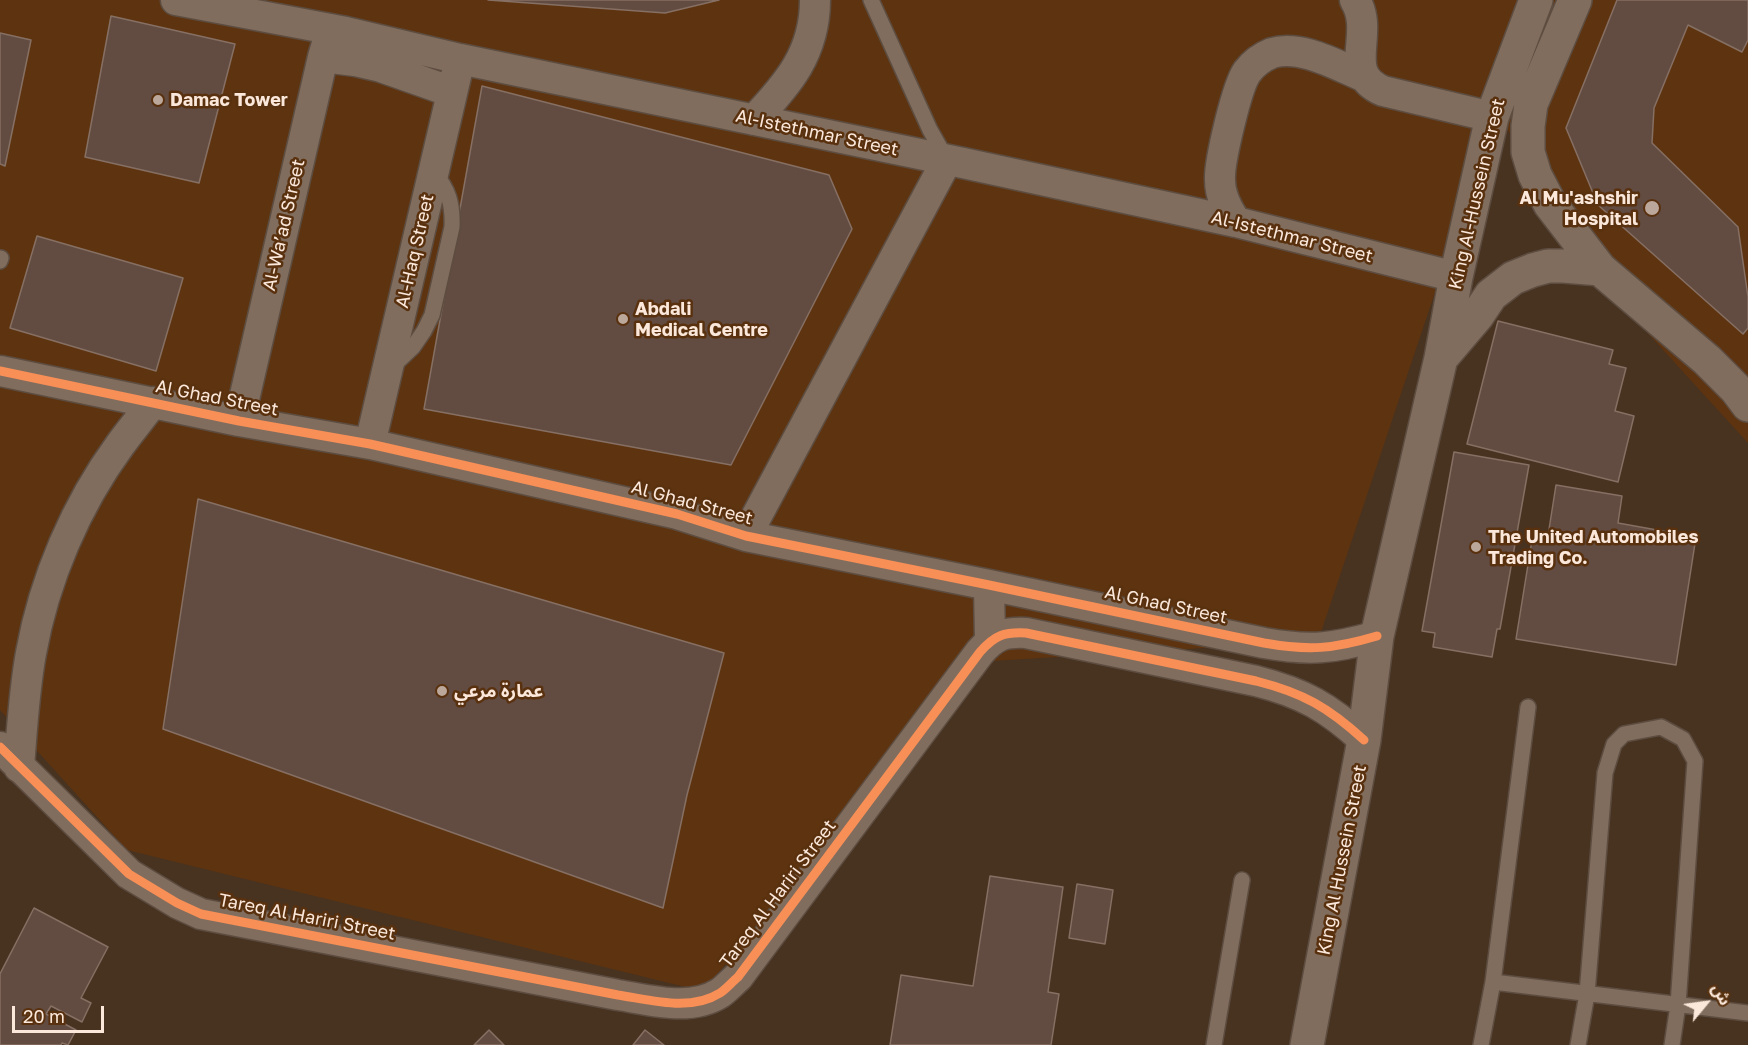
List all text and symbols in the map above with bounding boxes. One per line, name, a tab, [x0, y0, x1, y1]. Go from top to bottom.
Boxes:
place label: Damac Tower	[170, 89, 288, 111]
marker: Damac Tower	[151, 93, 165, 107]
street label: King Al-Hussein Street	[1445, 96, 1509, 292]
street label: Al-Istethmar Street	[734, 105, 900, 161]
street label: Al-Wa’ad Street	[258, 157, 310, 293]
place label: Al Mu'ashshir Hospital	[1519, 187, 1638, 230]
street label: Al-Haq Street	[391, 192, 439, 310]
marker: Al Mu'ashshir Hospital	[1643, 199, 1661, 217]
street label: Al-Istethmar Street	[1209, 206, 1375, 268]
place label: Abdali Medical Centre	[635, 298, 768, 340]
marker: Abdali Medical Centre	[616, 312, 630, 326]
street label: Al Ghad Street	[154, 375, 280, 421]
street label: Al Ghad Street	[629, 476, 755, 530]
place label: The United Automobiles Trading Co.	[1488, 526, 1698, 568]
marker: The United Automobiles Trading Co.	[1469, 540, 1483, 554]
street label: Al Ghad Street	[1103, 581, 1229, 629]
place label: عمارة مرعي	[454, 680, 543, 702]
marker: عمارة مرعي	[435, 684, 449, 698]
street label: King Al Hussein Street	[1313, 763, 1371, 957]
street label: Tareq Al Hariri Street	[715, 816, 841, 972]
street label: Tareq Al Hariri Street	[217, 889, 397, 945]
north arrow	[1676, 973, 1736, 1033]
text: ش	[1708, 980, 1736, 1009]
scale bar	[15, 994, 106, 1032]
text: 20 m	[23, 1005, 65, 1027]

